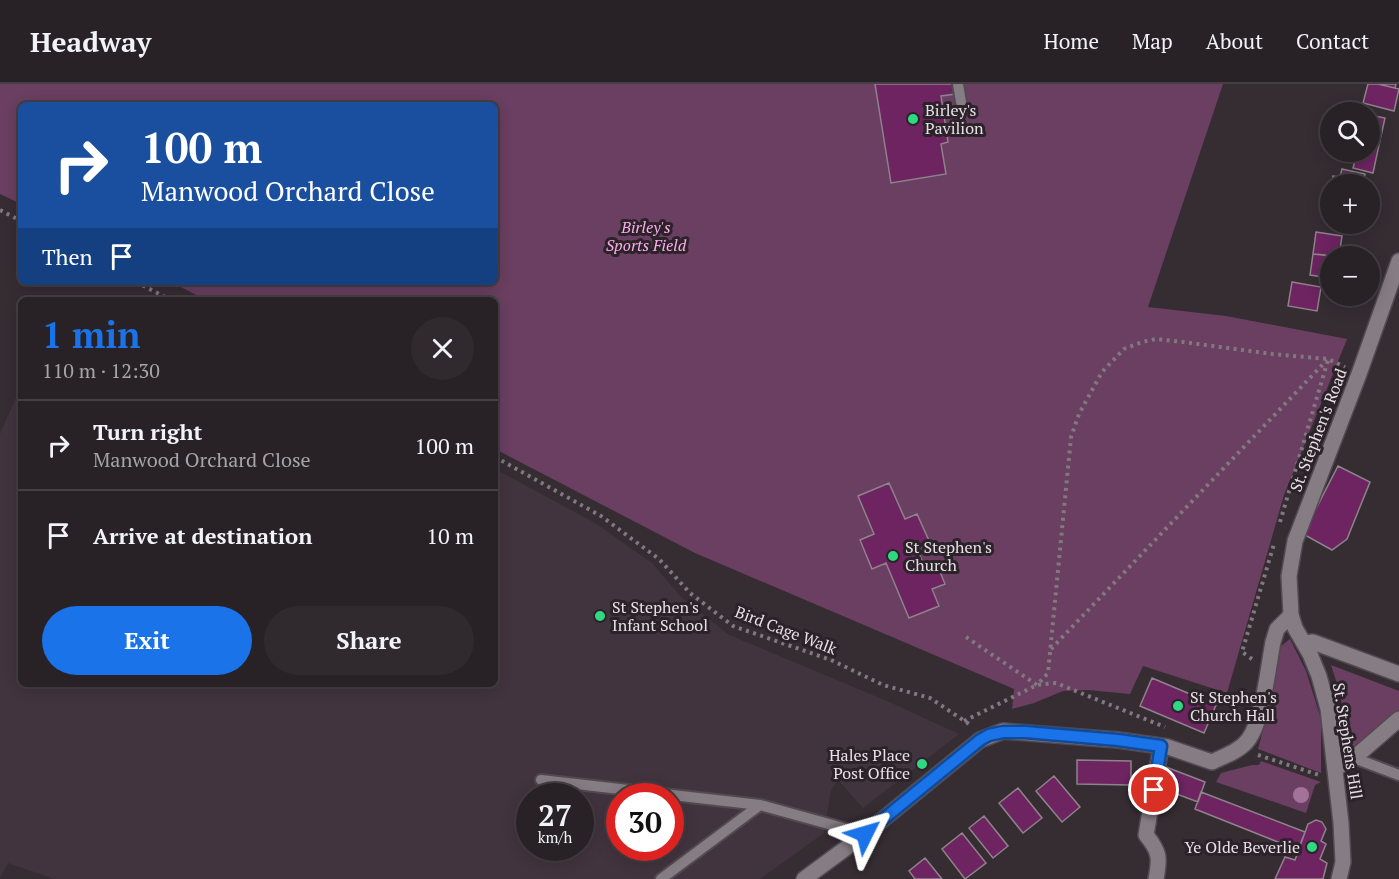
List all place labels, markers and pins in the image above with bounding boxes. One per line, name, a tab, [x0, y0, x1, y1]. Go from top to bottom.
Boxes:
place label: Birley's Pavilion	[925, 99, 984, 139]
marker: Birley's Pavilion	[906, 112, 920, 126]
place label: St Stephen's Church	[905, 536, 992, 576]
marker: St Stephen's Church	[886, 549, 900, 563]
place label: St Stephen's Infant School	[612, 596, 708, 636]
marker: St Stephen's Infant School	[593, 609, 607, 623]
place label: St Stephen's Church Hall	[1190, 686, 1277, 726]
marker: St Stephen's Church Hall	[1171, 699, 1185, 713]
place label: Hales Place Post Office	[829, 744, 910, 784]
marker: Hales Place Post Office	[915, 757, 929, 771]
pin	[1128, 764, 1179, 815]
place label: Ye Olde Beverlie	[1184, 836, 1300, 858]
marker: Ye Olde Beverlie	[1305, 840, 1319, 854]

